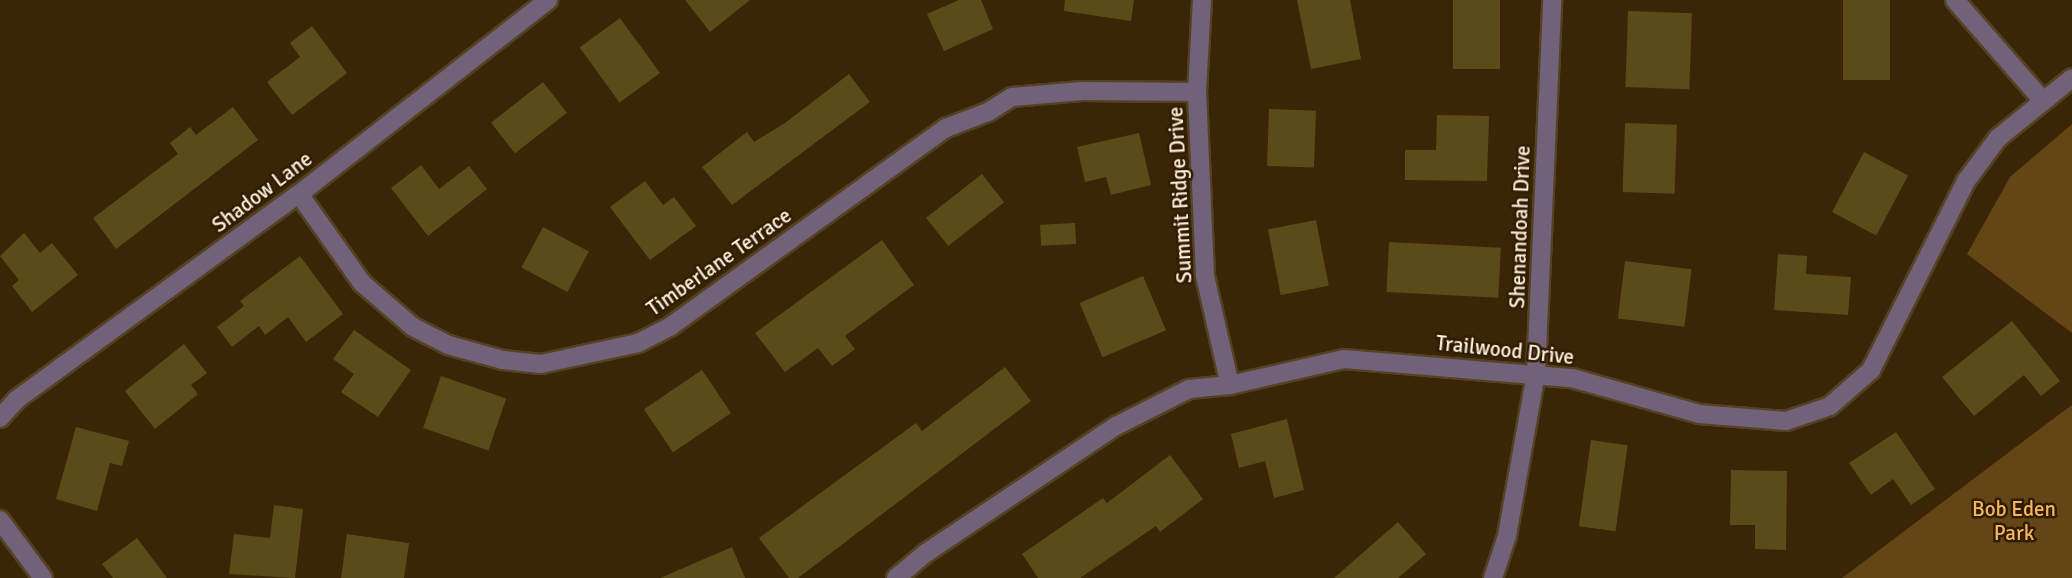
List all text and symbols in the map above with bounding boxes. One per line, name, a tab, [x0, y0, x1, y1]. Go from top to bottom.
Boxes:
street label: Summit Ridge Drive	[1163, 106, 1197, 284]
street label: Shenandoah Drive	[1505, 145, 1535, 309]
street label: Shadow Lane	[207, 146, 317, 238]
street label: Timberlane Terrace	[642, 203, 796, 321]
street label: Trailwood Drive	[1435, 330, 1575, 370]
park label: Bob Eden Park	[1972, 496, 2056, 546]

